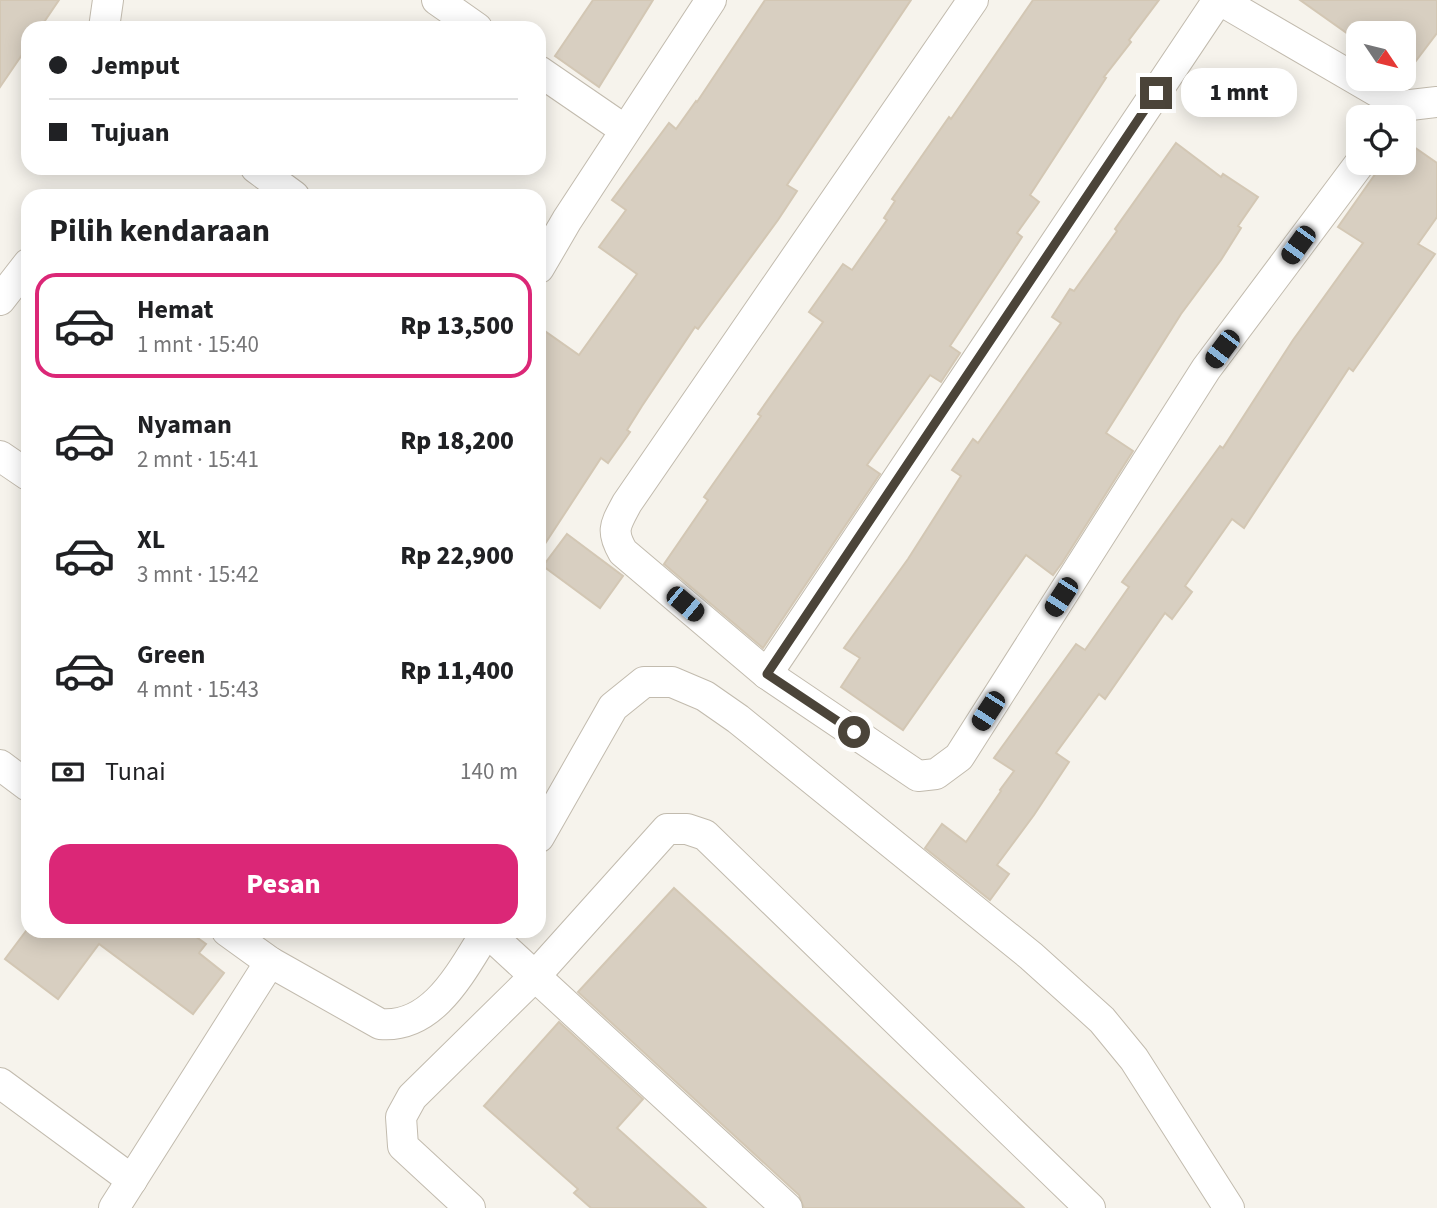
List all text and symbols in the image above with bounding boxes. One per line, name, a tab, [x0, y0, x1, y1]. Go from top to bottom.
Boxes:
north arrow	[1346, 21, 1416, 91]
map controls	[1346, 21, 1416, 175]
text: Jemput	[91, 47, 180, 84]
callout: 1 mnt	[1180, 68, 1296, 118]
text: 1 mnt	[1210, 76, 1269, 109]
route end	[1140, 77, 1172, 109]
button: locate	[1346, 105, 1416, 175]
text: Tujuan	[91, 114, 170, 151]
text: Pilih kendaraan	[49, 208, 270, 254]
car	[1278, 222, 1319, 268]
text: Hemat	[137, 291, 213, 328]
icon: car	[53, 294, 116, 357]
text: Rp 13,500	[400, 307, 514, 344]
car	[1201, 326, 1244, 372]
text: 1 mnt · 15:40	[137, 328, 259, 361]
text: Nyaman	[137, 406, 232, 443]
icon: car	[53, 409, 116, 472]
text: Rp 18,200	[400, 422, 514, 459]
text: 2 mnt · 15:41	[137, 443, 259, 476]
text: XL	[137, 521, 165, 558]
icon: car	[53, 524, 116, 587]
text: Rp 22,900	[400, 537, 514, 574]
text: 3 mnt · 15:42	[137, 558, 259, 591]
car	[1041, 574, 1082, 620]
car	[663, 582, 708, 626]
text: Green	[137, 636, 205, 673]
icon: car	[53, 639, 116, 702]
text: Rp 11,400	[400, 652, 514, 689]
text: 4 mnt · 15:43	[137, 673, 259, 706]
car	[968, 688, 1009, 734]
route start	[838, 716, 870, 748]
icon: cash	[49, 753, 87, 791]
text: Tunai	[105, 753, 166, 790]
text: 140 m	[460, 755, 518, 788]
button: Pesan	[49, 844, 518, 924]

